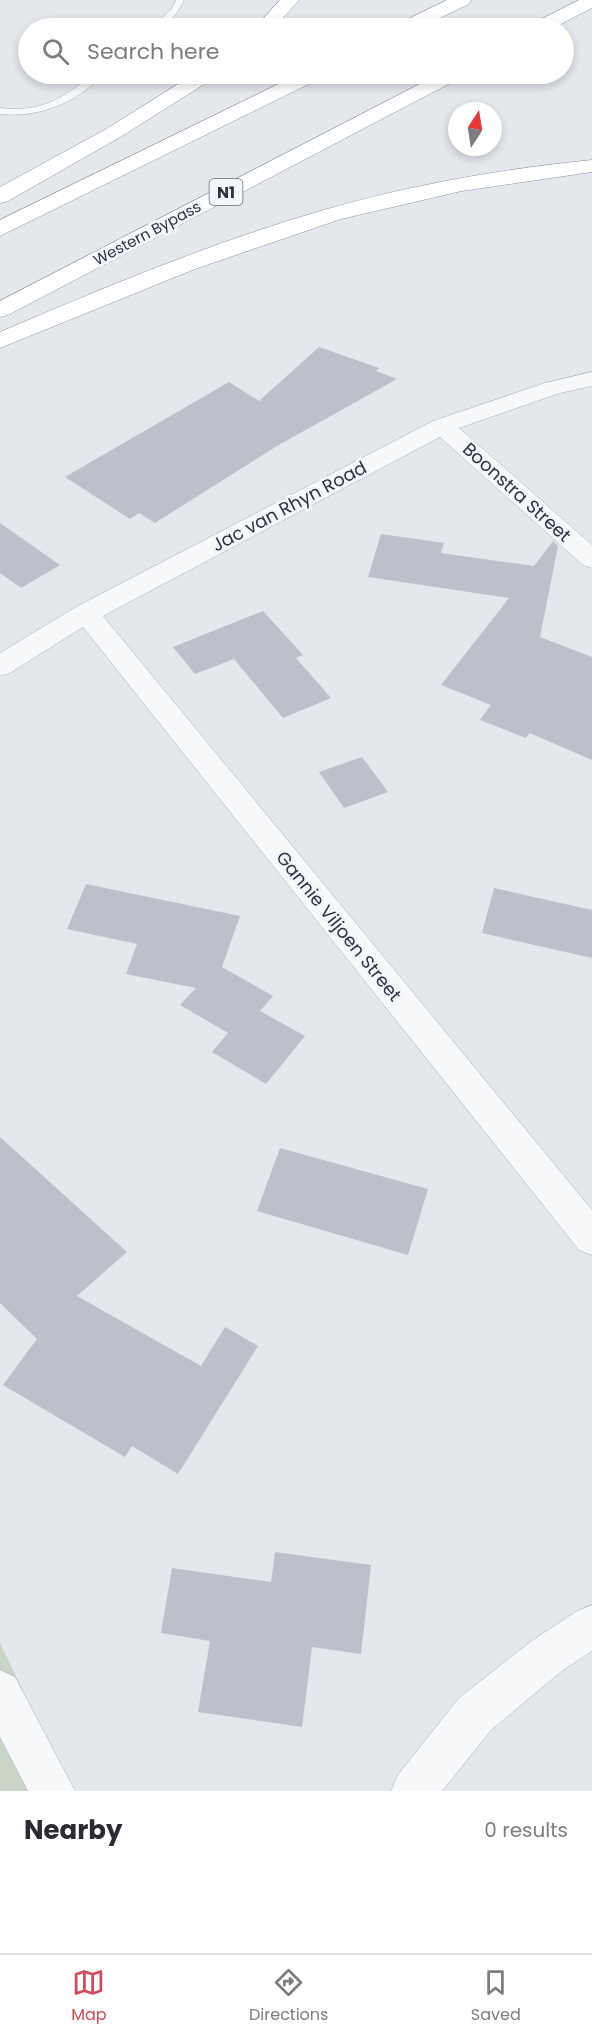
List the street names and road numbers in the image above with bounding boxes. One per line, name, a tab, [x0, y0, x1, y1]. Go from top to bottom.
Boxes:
road number: N1	[210, 179, 242, 205]
street label: Western Bypass	[89, 196, 205, 270]
street label: Boonstra Street	[457, 437, 577, 547]
street label: Jac van Rhyn Road	[207, 455, 371, 557]
street label: Gannie Viljoen Street	[271, 846, 407, 1006]

